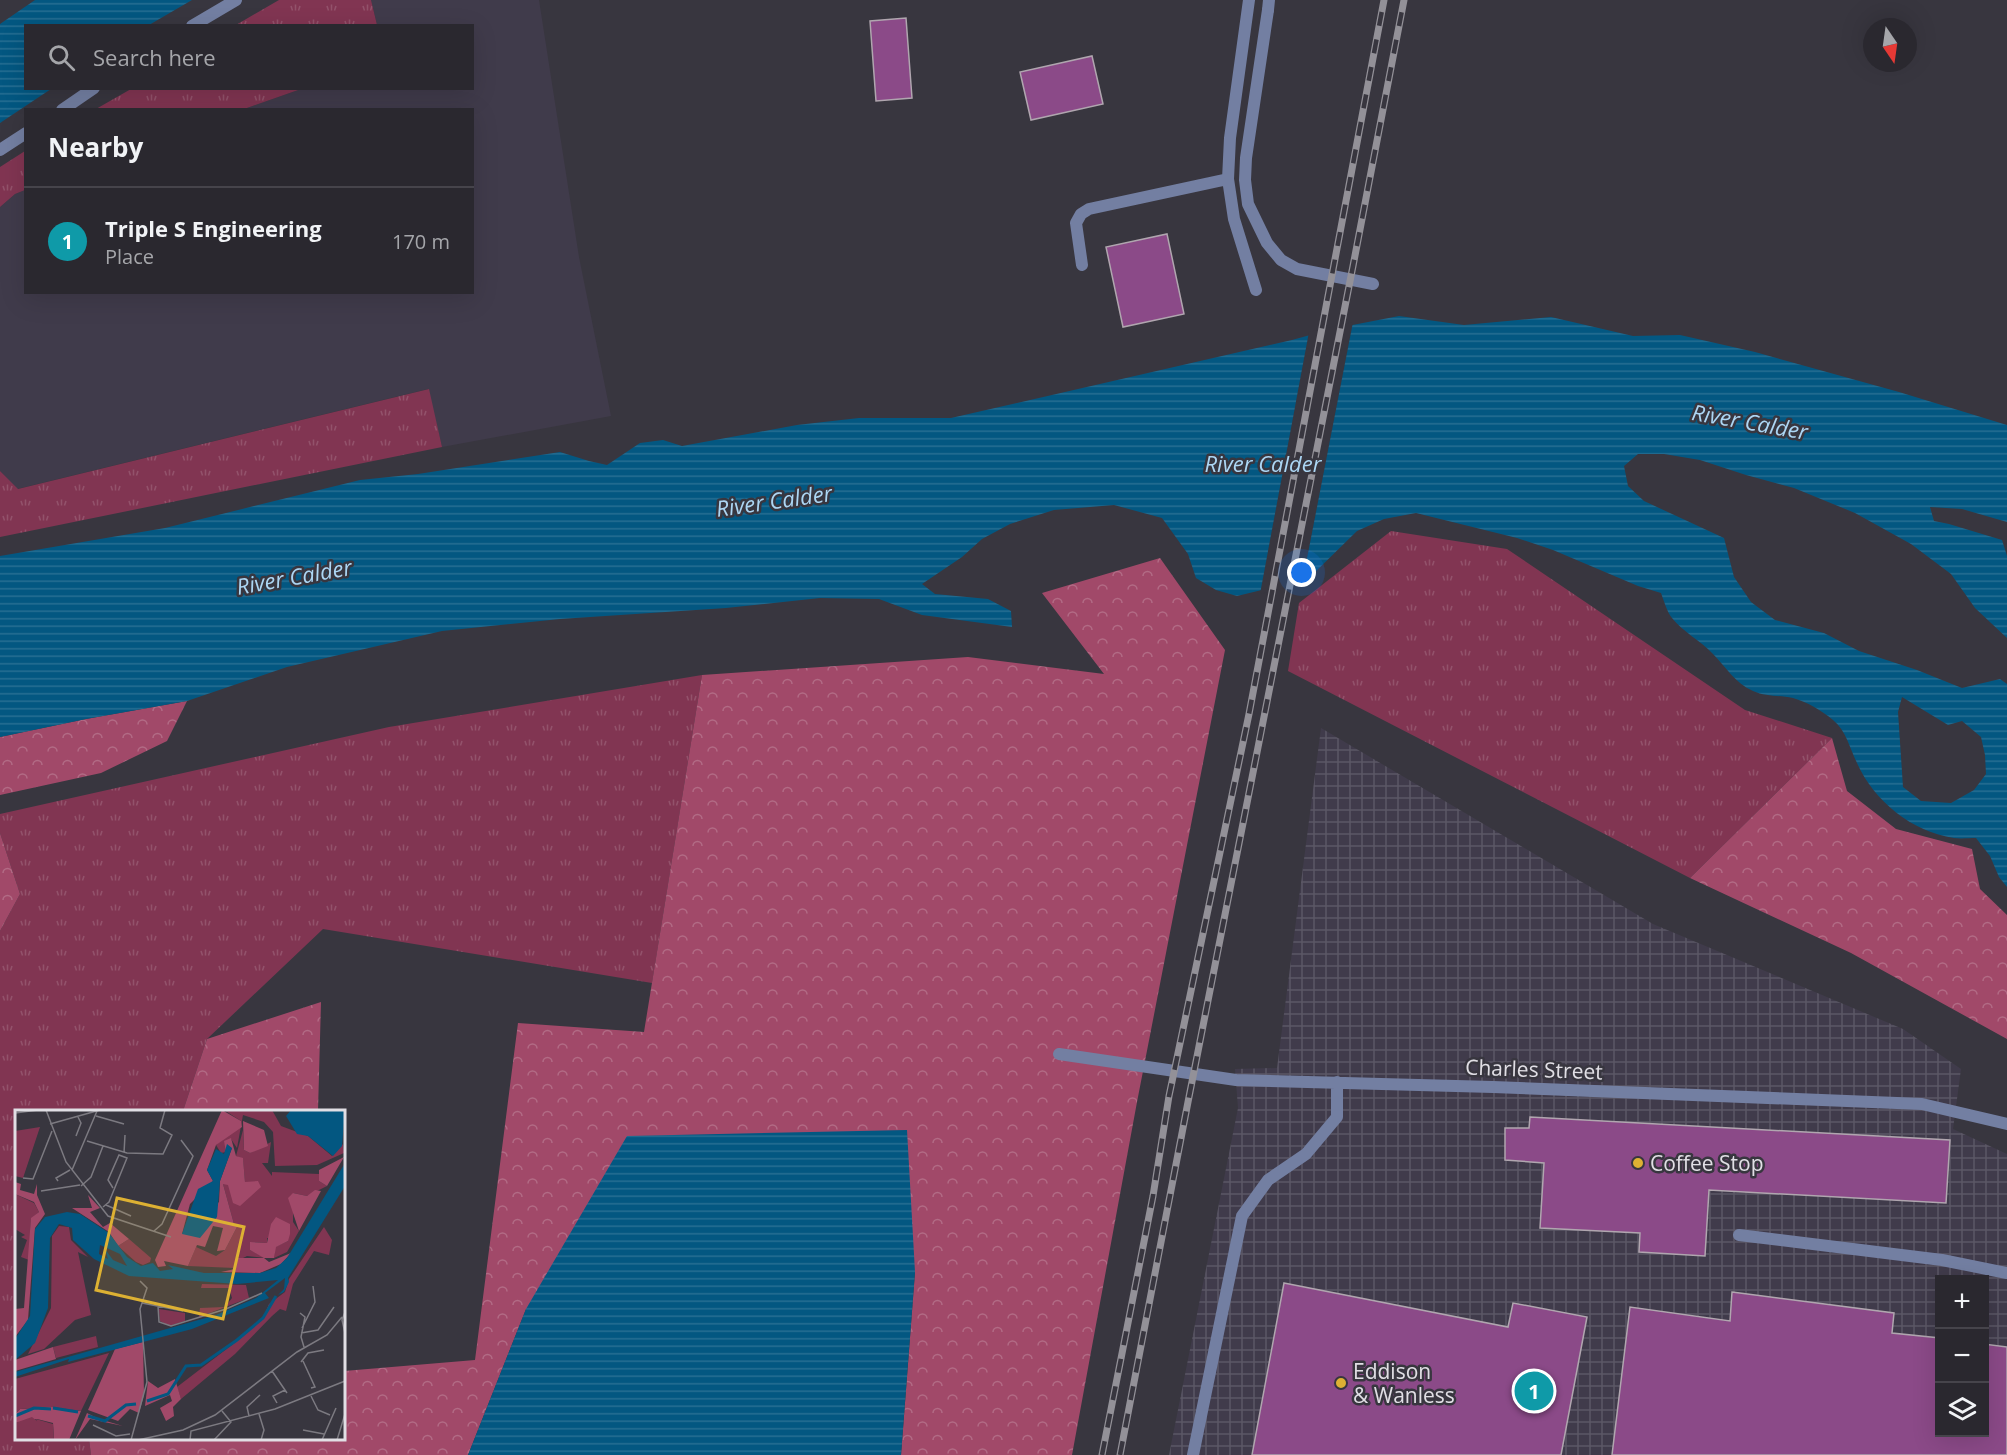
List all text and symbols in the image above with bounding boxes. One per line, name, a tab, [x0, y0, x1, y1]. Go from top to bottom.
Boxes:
north arrow	[1863, 18, 1917, 72]
search box	[24, 24, 474, 90]
icon: search	[45, 41, 78, 74]
text: Search here	[93, 42, 216, 72]
text: Nearby	[48, 129, 143, 165]
text: Triple S Engineering	[105, 213, 322, 243]
text: 1	[62, 228, 73, 255]
text: 170 m	[392, 228, 450, 255]
text: Place	[105, 243, 154, 270]
water label: River Calder	[1690, 396, 1811, 446]
water label: River Calder	[1205, 448, 1323, 478]
water label: River Calder	[714, 477, 835, 523]
water label: River Calder	[234, 551, 355, 601]
your location	[1287, 558, 1316, 587]
street label: Charles Street	[1465, 1053, 1603, 1085]
inset map	[15, 1110, 345, 1440]
place label: Coffee Stop	[1650, 1149, 1764, 1177]
marker: Coffee Stop	[1631, 1156, 1645, 1170]
map controls	[1935, 1275, 1989, 1437]
button: +	[1935, 1275, 1989, 1329]
button: −	[1935, 1329, 1989, 1383]
place label: Eddison & Wanless	[1353, 1357, 1455, 1409]
pin: 1	[1514, 1368, 1553, 1414]
marker: Eddison & Wanless	[1334, 1376, 1348, 1390]
button: layers	[1935, 1383, 1989, 1437]

